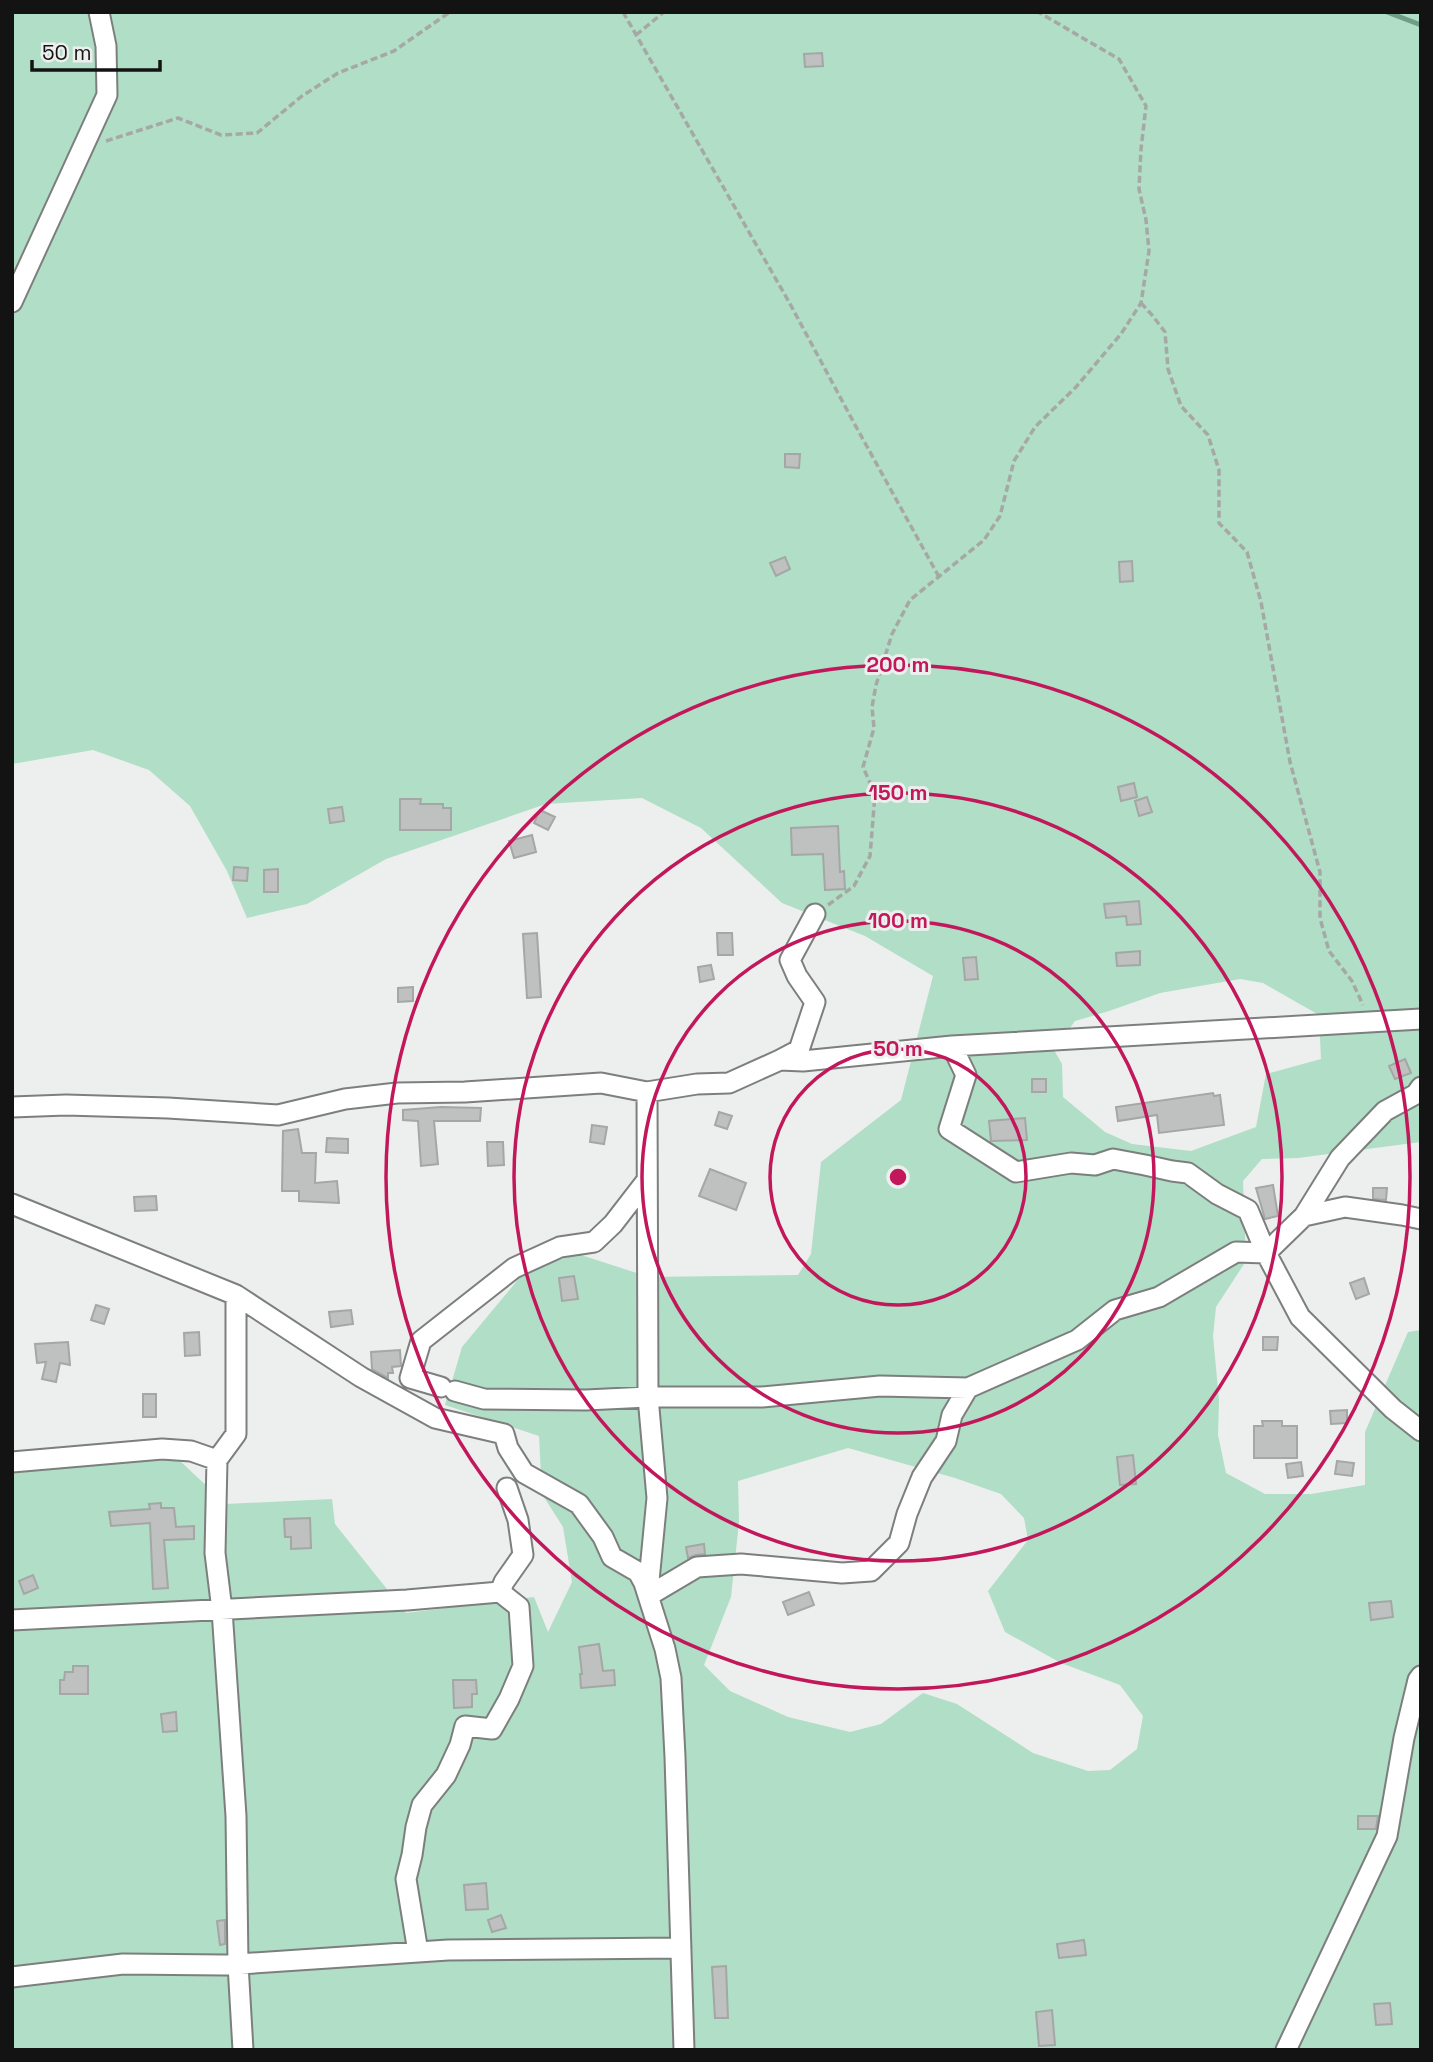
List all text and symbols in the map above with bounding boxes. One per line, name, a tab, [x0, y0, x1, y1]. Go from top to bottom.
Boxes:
scale bar	[32, 28, 159, 72]
text: 50 m	[42, 39, 92, 66]
text: 200 m	[867, 651, 929, 678]
text: 150 m	[869, 779, 927, 806]
text: 100 m	[868, 907, 928, 934]
text: 50 m	[873, 1035, 923, 1062]
centre of rings	[886, 1165, 910, 1189]

